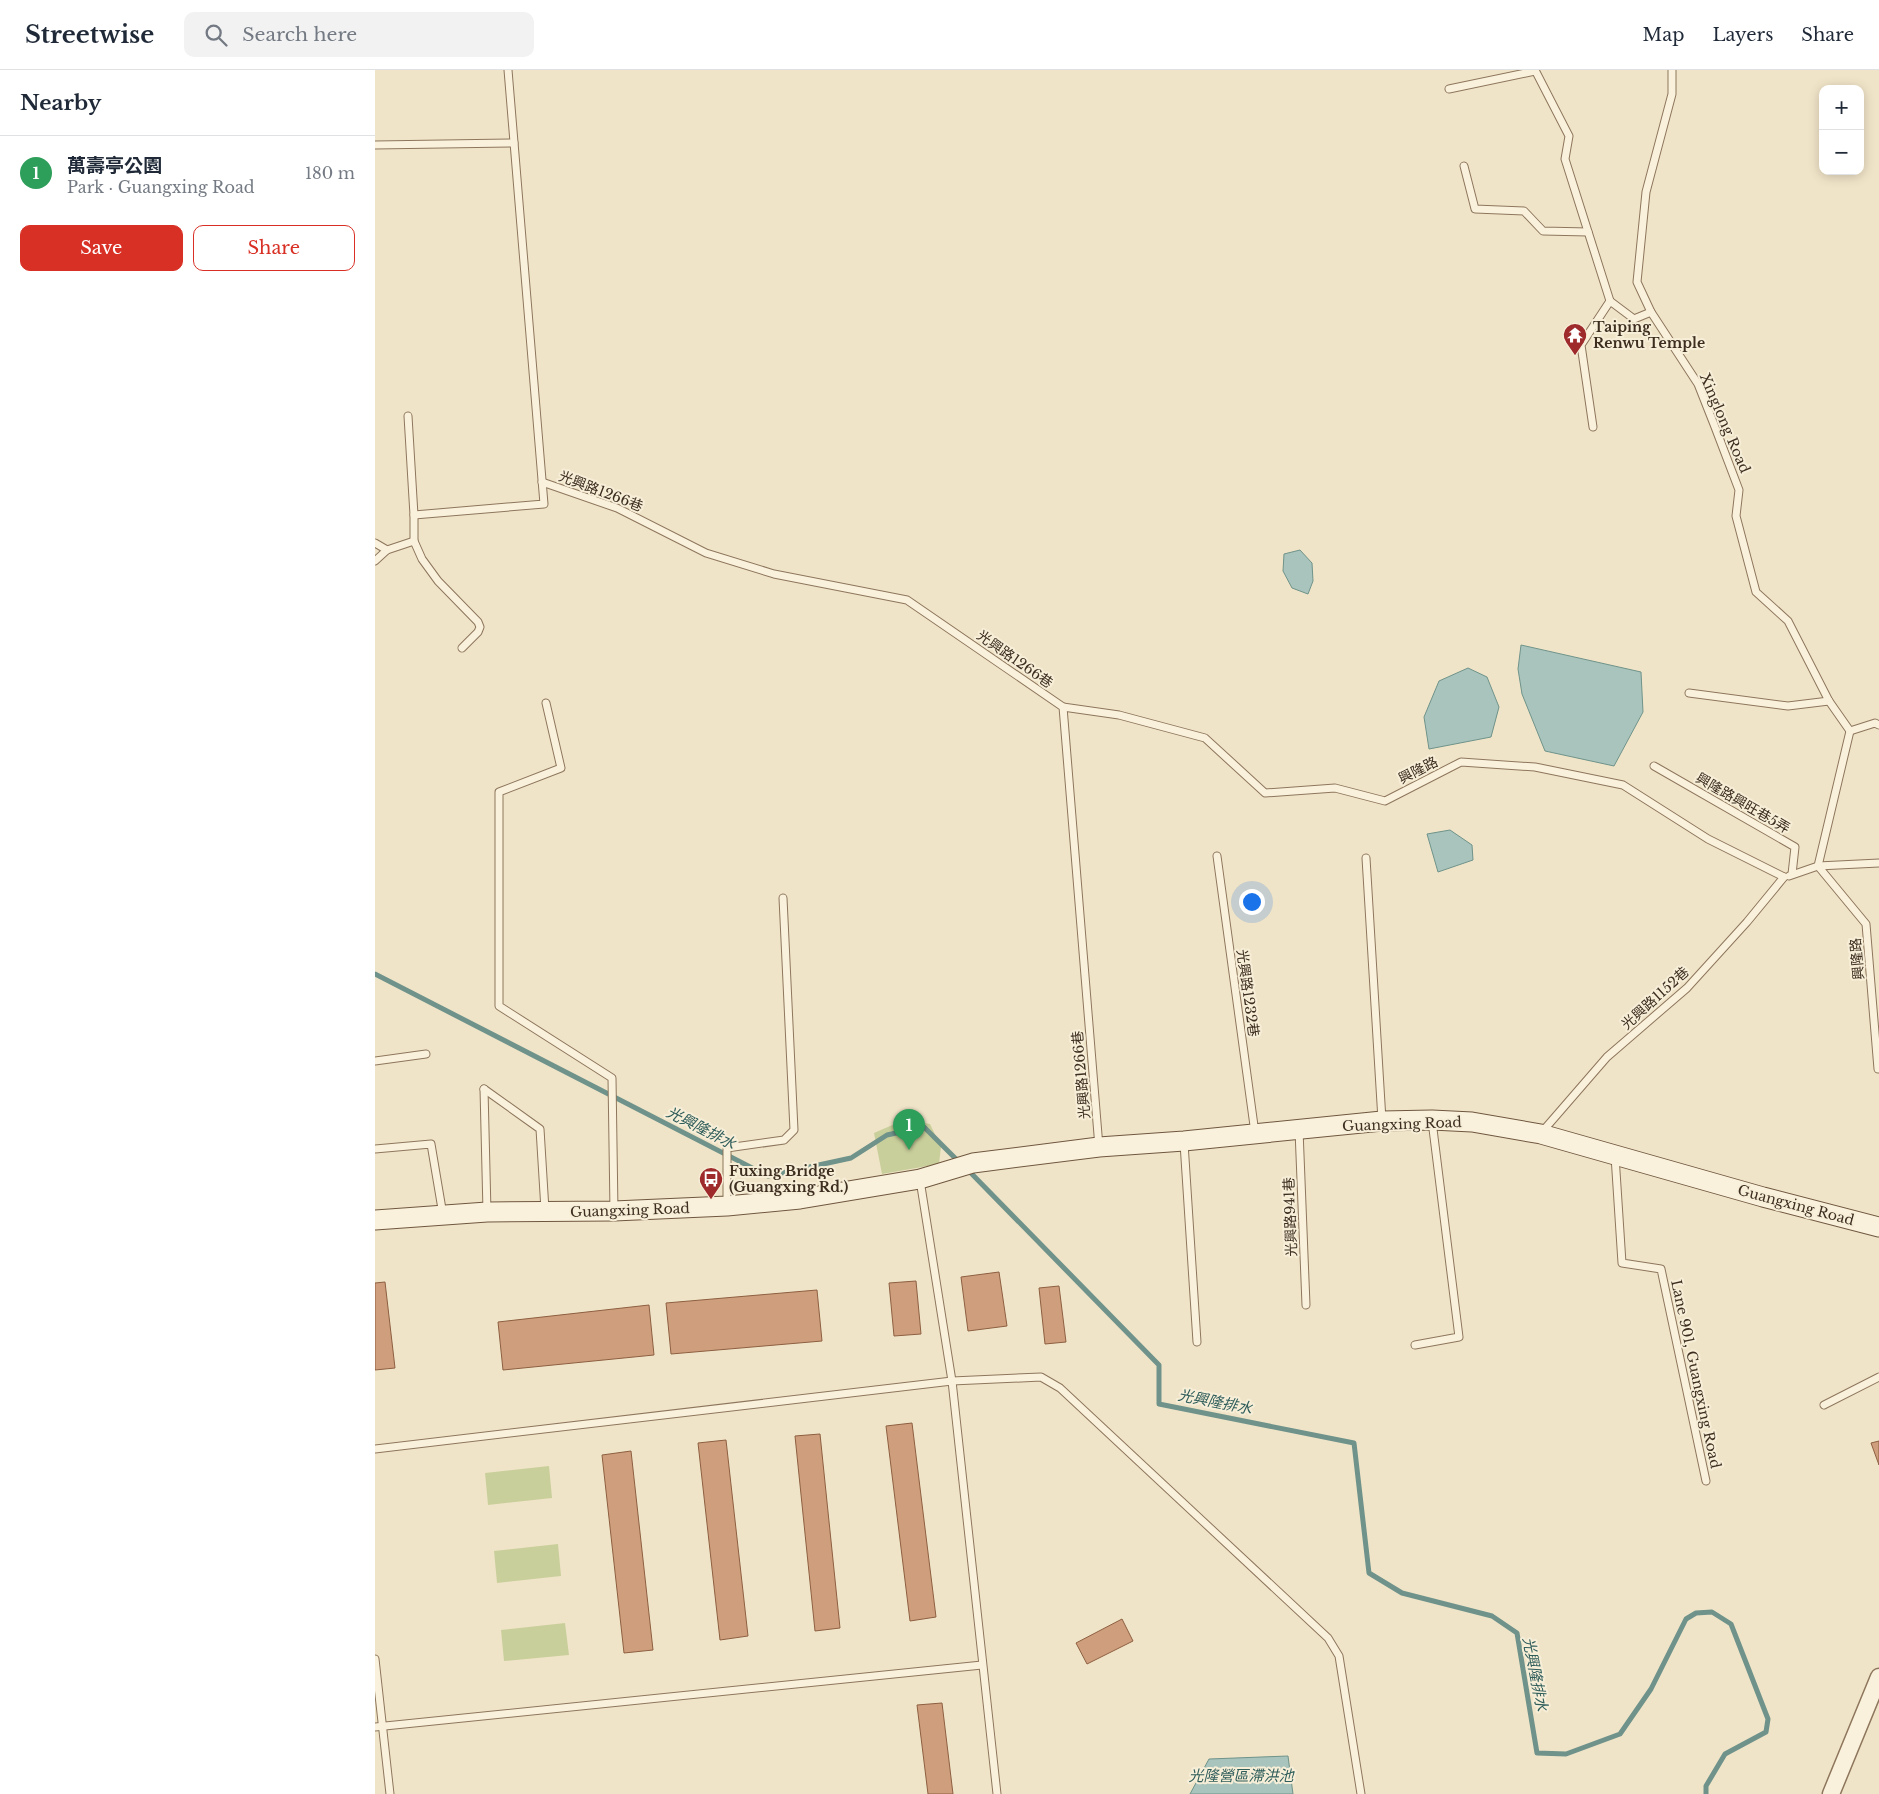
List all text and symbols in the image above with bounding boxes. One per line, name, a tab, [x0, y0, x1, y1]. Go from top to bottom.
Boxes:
search box	[184, 12, 534, 57]
text: Streetwise	[25, 20, 154, 49]
icon: search	[202, 21, 230, 49]
text: Search here	[242, 23, 357, 46]
text: Map	[1643, 24, 1684, 46]
text: Layers	[1712, 24, 1773, 46]
text: Share	[1801, 24, 1854, 46]
map controls	[1819, 85, 1864, 175]
button: +	[1819, 85, 1864, 130]
text: Nearby	[20, 90, 101, 116]
button: −	[1819, 130, 1864, 175]
text: 萬壽亭公園	[67, 154, 162, 177]
text: 1	[33, 163, 39, 183]
text: 180 m	[305, 163, 355, 183]
text: Park · Guangxing Road	[67, 177, 255, 197]
button: Save	[20, 225, 183, 271]
button: Share	[193, 225, 355, 271]
place label: Taiping Renwu Temple	[1593, 318, 1705, 352]
temple icon: Taiping Renwu Temple	[1562, 322, 1588, 356]
street label: Xinglong Road	[1696, 370, 1754, 476]
street label: 光興路1266巷	[556, 467, 646, 515]
street label: 光興路1266巷	[973, 626, 1057, 692]
street label: 興隆路	[1395, 752, 1441, 788]
street label: 興隆路興旺巷5弄	[1693, 769, 1793, 837]
your location	[1239, 889, 1265, 915]
street label: 興隆路	[1846, 937, 1868, 981]
street label: 光興路1232巷	[1233, 948, 1263, 1038]
street label: 光興路1152巷	[1617, 963, 1693, 1033]
street label: 光興路1266巷	[1068, 1030, 1094, 1120]
water label: 光興隆排水	[663, 1102, 740, 1153]
pin: 1	[893, 1109, 925, 1150]
street label: Guangxing Road	[1342, 1113, 1463, 1135]
place label: Fuxing Bridge (Guangxing Rd.)	[729, 1162, 849, 1196]
bus stop icon: Fuxing Bridge (Guangxing Rd.)	[698, 1166, 724, 1200]
street label: 光興路941巷	[1280, 1177, 1300, 1257]
street label: Guangxing Road	[1736, 1181, 1857, 1229]
street label: Guangxing Road	[570, 1199, 691, 1221]
street label: Lane 901, Guangxing Road	[1667, 1278, 1725, 1471]
water label: 光興隆排水	[1176, 1385, 1255, 1418]
water label: 光興隆排水	[1519, 1635, 1552, 1714]
water label: 光隆營區滯洪池	[1188, 1766, 1295, 1785]

